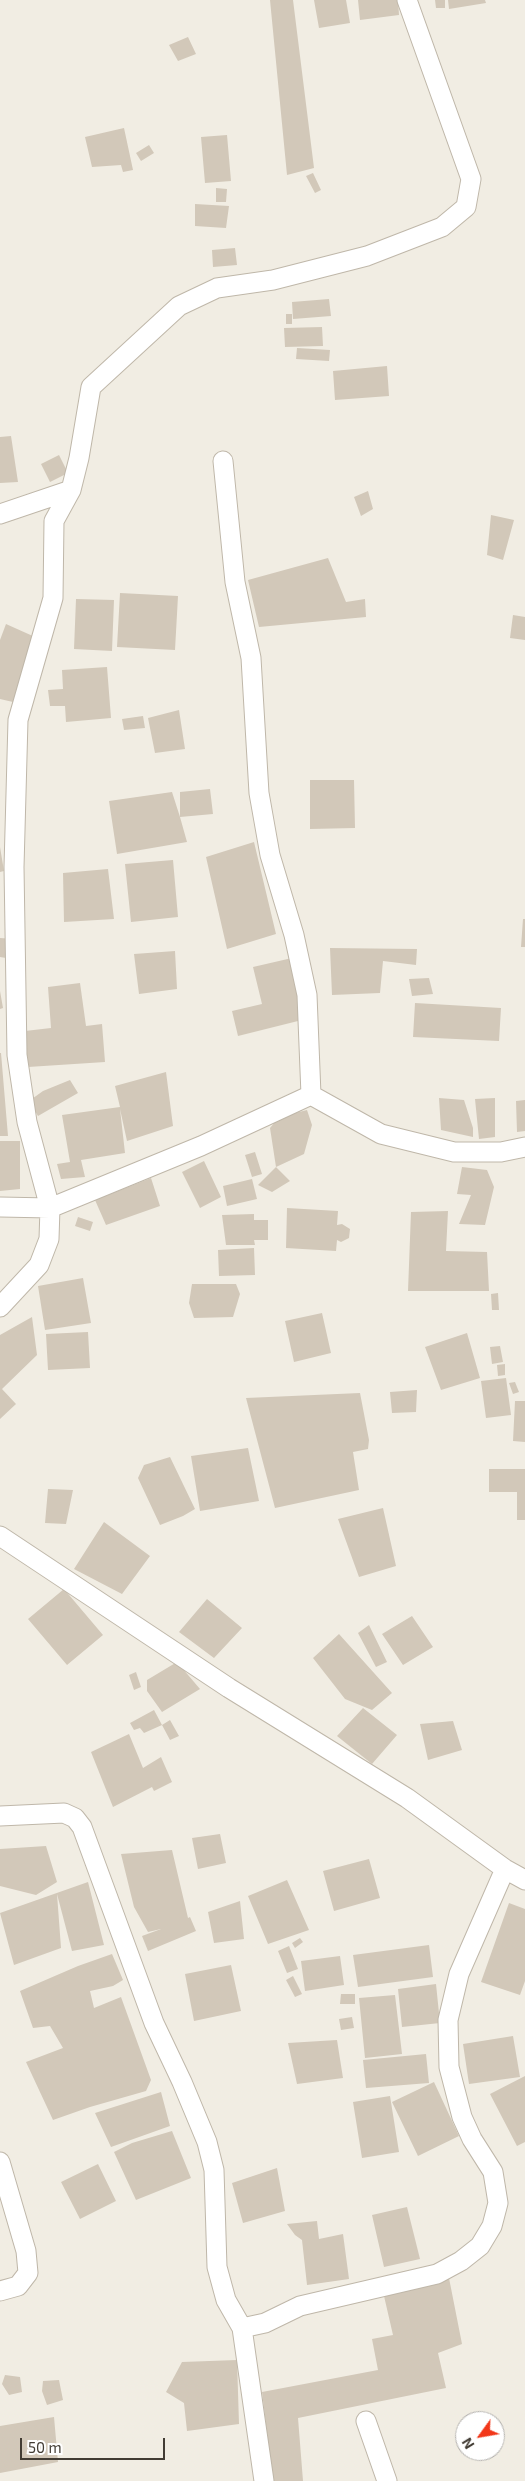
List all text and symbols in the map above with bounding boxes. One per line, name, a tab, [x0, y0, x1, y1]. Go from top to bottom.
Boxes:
north arrow	[455, 2411, 505, 2461]
scale bar	[22, 2428, 168, 2460]
text: N	[458, 2435, 478, 2452]
text: 50 m	[28, 2438, 62, 2456]

